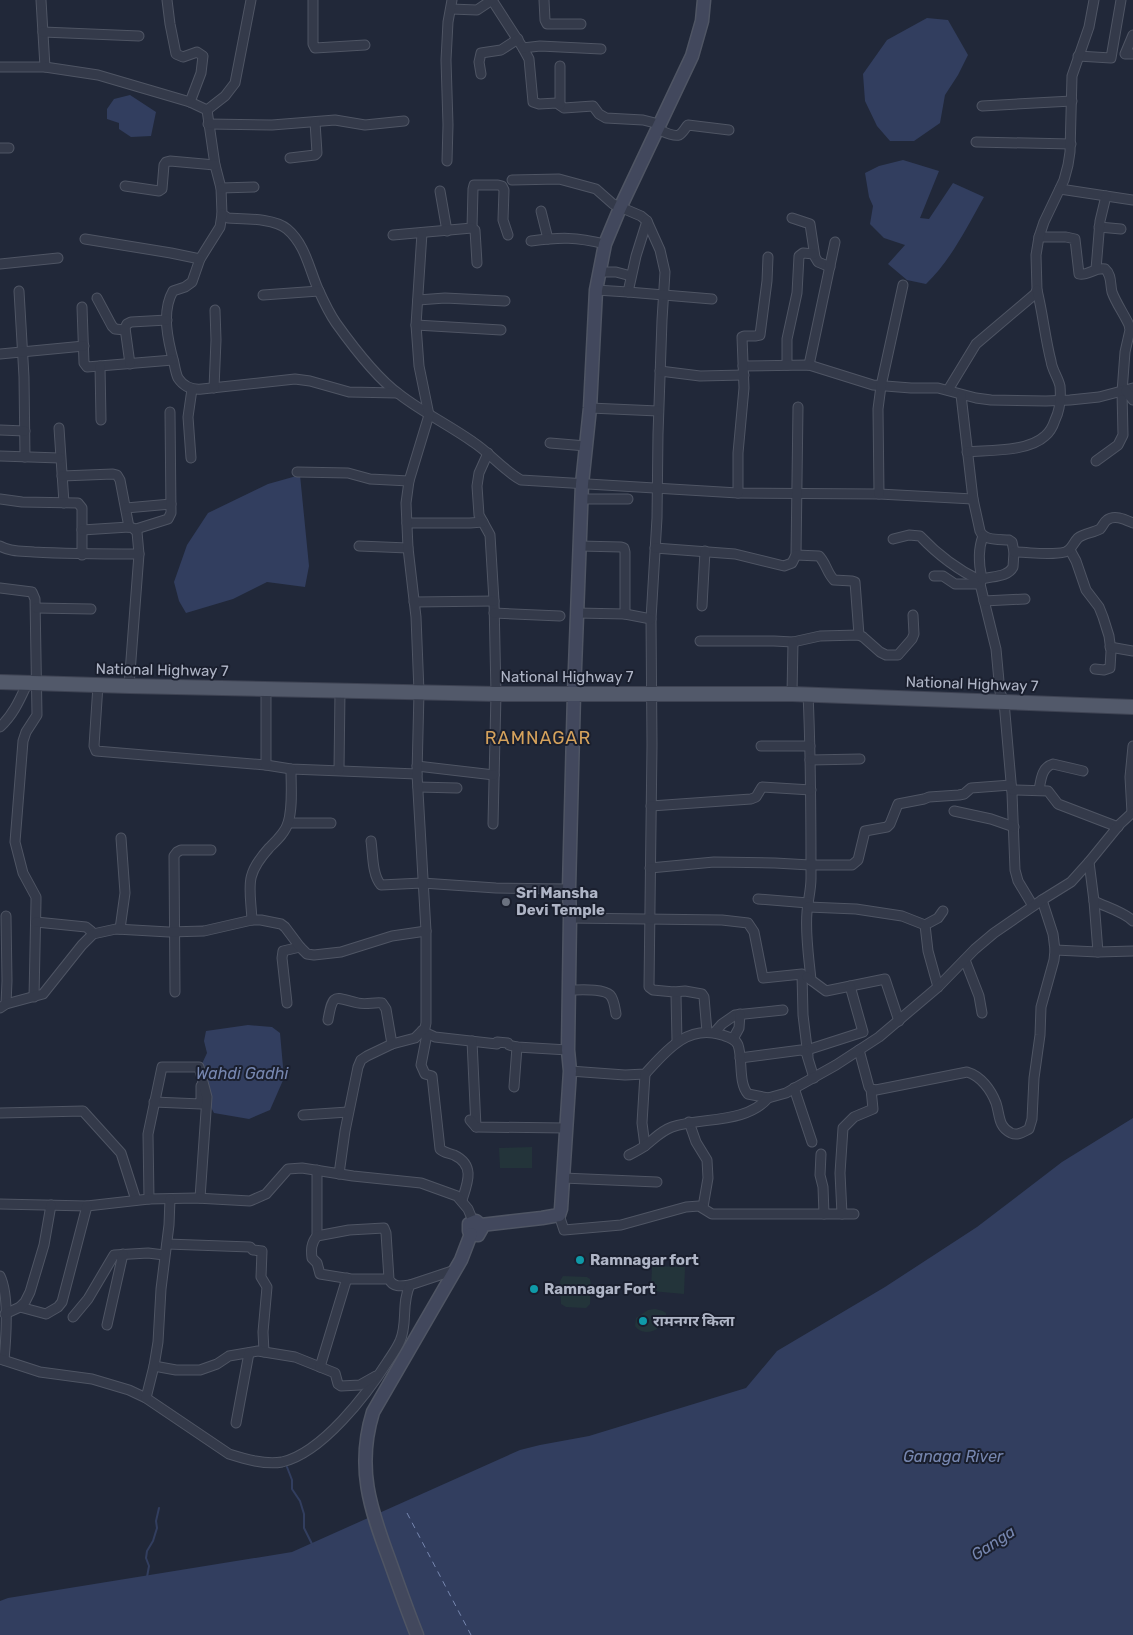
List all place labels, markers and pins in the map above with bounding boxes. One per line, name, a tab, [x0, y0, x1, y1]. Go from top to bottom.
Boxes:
place label: Sri Mansha Devi Temple	[516, 884, 605, 919]
marker: Sri Mansha Devi Temple	[500, 896, 512, 908]
place label: Ramnagar fort	[590, 1251, 699, 1269]
marker: Ramnagar fort	[574, 1254, 586, 1266]
place label: Ramnagar Fort	[544, 1280, 656, 1298]
marker: Ramnagar Fort	[528, 1283, 540, 1295]
place label: रामनगर किला	[653, 1312, 735, 1330]
marker: रामनगर किला	[637, 1315, 649, 1327]

